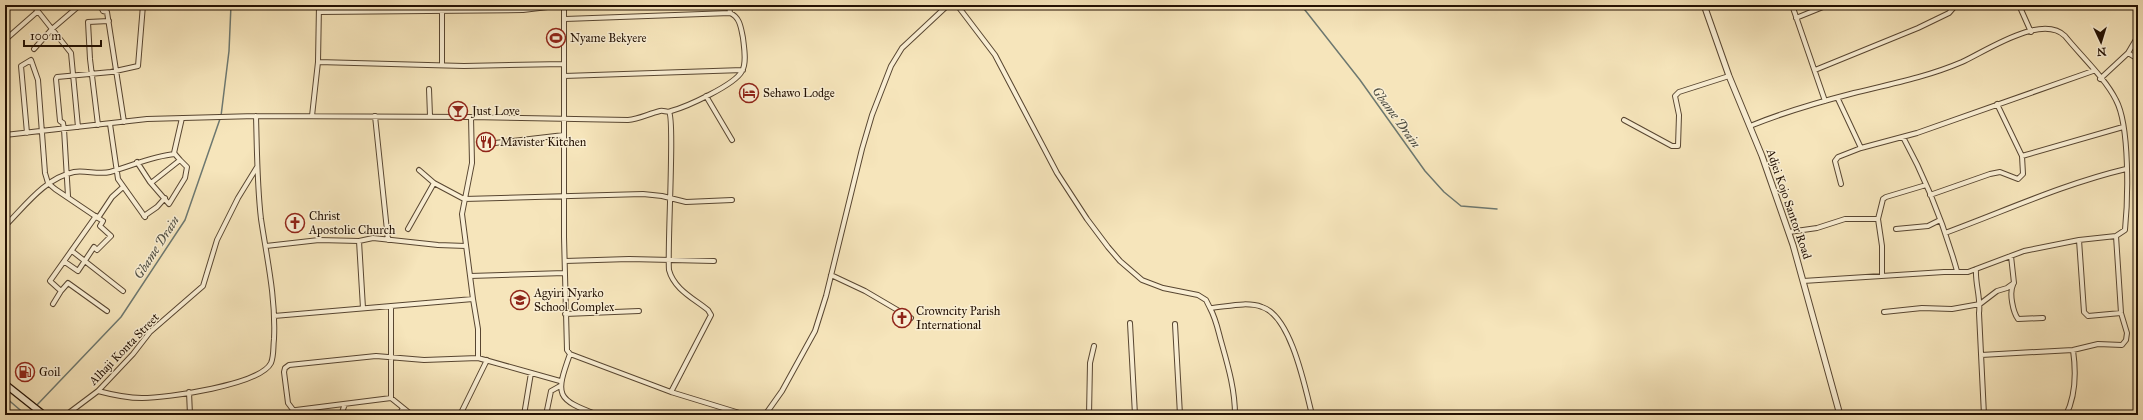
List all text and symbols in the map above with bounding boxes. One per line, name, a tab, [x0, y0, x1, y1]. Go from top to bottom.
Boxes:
scale bar	[24, 22, 101, 48]
north arrow	[2081, 22, 2121, 62]
sports icon: Nyame Bekyere	[545, 27, 567, 49]
text: 100 m	[30, 29, 61, 43]
place label: Nyame Bekyere	[570, 31, 647, 45]
text: N	[2096, 45, 2107, 58]
hotel icon: Sehawo Lodge	[738, 82, 760, 104]
water label: Gbame Drain	[1369, 84, 1424, 152]
place label: Sehawo Lodge	[763, 86, 835, 101]
bar icon: Just Love	[447, 100, 469, 122]
place label: Just Love	[470, 104, 520, 119]
restaurant icon: Mavister Kitchen	[475, 131, 497, 153]
place label: Mavister Kitchen	[500, 135, 587, 149]
street label: Adjei Kojo Santor Road	[1763, 146, 1814, 261]
place label: Christ Apostolic Church	[308, 209, 396, 237]
church icon: Christ Apostolic Church	[284, 212, 306, 234]
water label: Gbame Drain	[131, 213, 183, 282]
place label: Agyiri Nyarko School Complex	[533, 286, 615, 314]
school or university icon: Agyiri Nyarko School Complex	[509, 289, 531, 311]
place label: Crowncity Parish International	[916, 304, 1001, 332]
church icon: Crowncity Parish International	[891, 307, 913, 329]
street label: Alhaji Konta Street	[85, 310, 162, 389]
fuel station icon: Goil	[14, 361, 36, 383]
place label: Goil	[39, 365, 61, 379]

